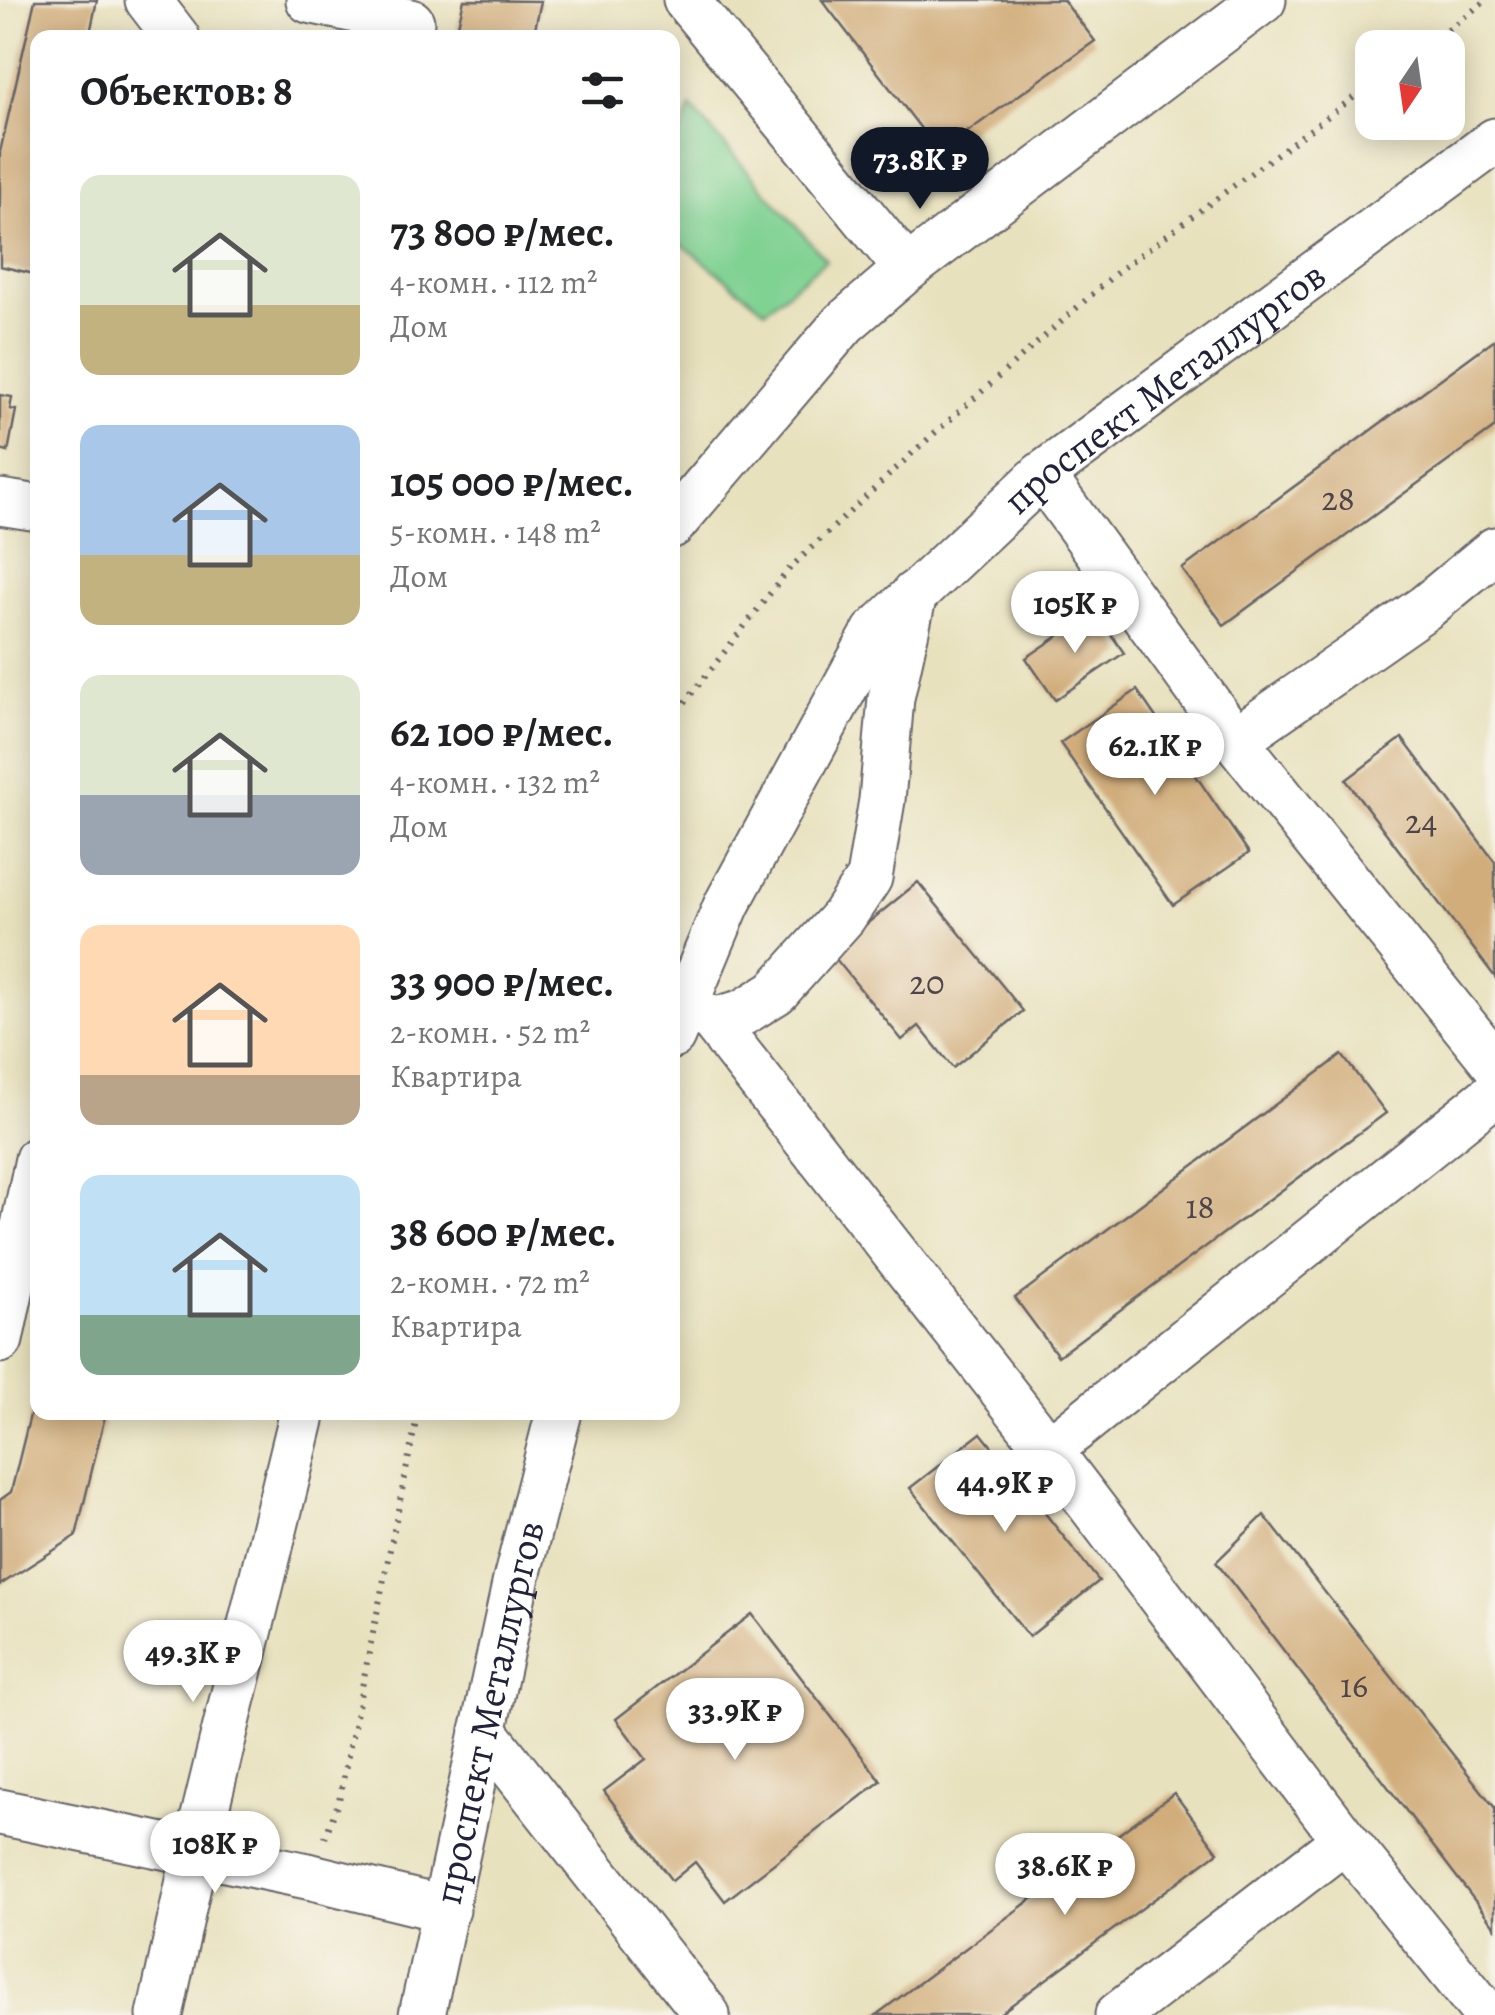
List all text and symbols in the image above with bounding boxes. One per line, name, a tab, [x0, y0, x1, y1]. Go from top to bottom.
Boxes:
north arrow	[1355, 30, 1465, 140]
map controls	[1355, 30, 1465, 140]
text: Объектов: 8	[80, 62, 293, 119]
icon: filters	[575, 63, 630, 118]
pin: 73.8K ₽	[828, 127, 1012, 212]
text: 73.8K ₽	[873, 137, 967, 181]
text: 73 800 ₽/мес.	[390, 203, 615, 260]
icon: home	[160, 215, 280, 335]
street label: проспект Металлургов	[990, 248, 1337, 526]
text: 4-комн. · 112 m²	[390, 260, 598, 304]
text: Дом	[390, 304, 448, 348]
text: 105 000 ₽/мес.	[390, 453, 634, 510]
icon: home	[160, 465, 280, 585]
house number: 28	[1321, 474, 1355, 522]
text: 5-комн. · 148 m²	[390, 510, 601, 554]
text: Дом	[390, 554, 448, 598]
pin: 105K ₽	[994, 571, 1156, 656]
text: 105K ₽	[1033, 581, 1117, 625]
text: 62 100 ₽/мес.	[390, 703, 614, 760]
pin: 62.1K ₽	[1063, 713, 1247, 798]
icon: home	[160, 715, 280, 835]
text: 62.1K ₽	[1108, 723, 1202, 767]
text: 4-комн. · 132 m²	[390, 760, 600, 804]
house number: 24	[1405, 797, 1437, 845]
text: Дом	[390, 804, 448, 848]
text: 33 900 ₽/мес.	[390, 953, 614, 1010]
house number: 20	[909, 958, 945, 1006]
icon: home	[160, 965, 280, 1085]
text: 2-комн. · 52 m²	[390, 1010, 590, 1054]
text: Квартира	[390, 1054, 522, 1098]
house number: 18	[1186, 1182, 1214, 1230]
text: 38 600 ₽/мес.	[390, 1203, 616, 1260]
icon: home	[160, 1215, 280, 1335]
text: 2-комн. · 72 m²	[390, 1260, 590, 1304]
text: Квартира	[390, 1304, 522, 1348]
pin: 44.9K ₽	[913, 1450, 1097, 1535]
text: 44.9K ₽	[957, 1460, 1053, 1504]
street label: проспект Металлургов	[419, 1514, 558, 1909]
pin: 49.3K ₽	[101, 1620, 285, 1705]
text: 49.3K ₽	[145, 1630, 241, 1674]
house number: 16	[1340, 1661, 1368, 1709]
pin: 33.9K ₽	[643, 1678, 827, 1763]
text: 33.9K ₽	[688, 1688, 782, 1732]
pin: 108K ₽	[134, 1811, 296, 1896]
text: 108K ₽	[172, 1821, 258, 1865]
pin: 38.6K ₽	[973, 1833, 1157, 1918]
text: 38.6K ₽	[1017, 1843, 1113, 1887]

